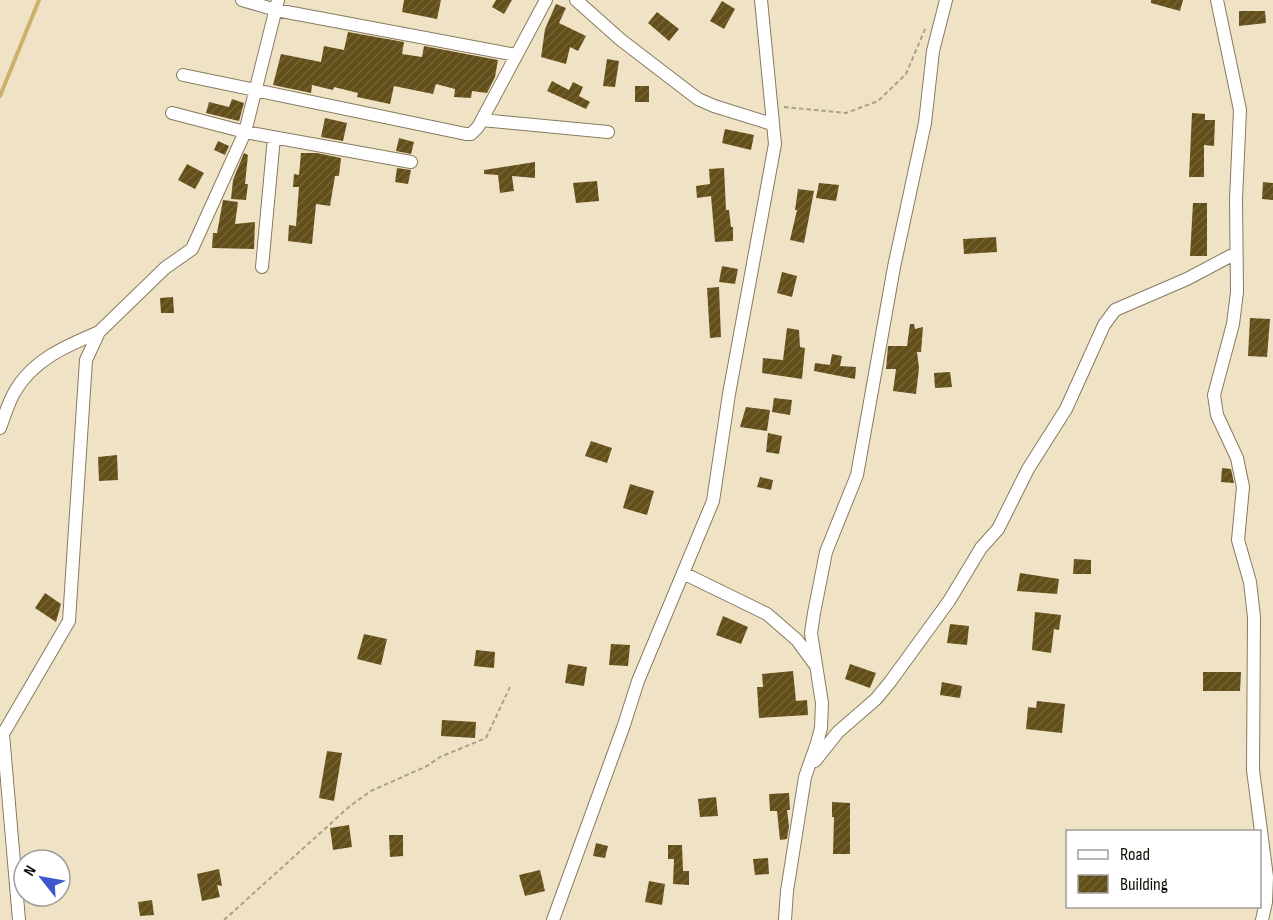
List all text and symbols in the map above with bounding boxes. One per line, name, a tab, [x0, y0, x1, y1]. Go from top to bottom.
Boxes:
legend	[1066, 830, 1261, 908]
text: Road	[1120, 844, 1150, 865]
north arrow	[12, 848, 72, 908]
text: N	[20, 862, 41, 880]
text: Building	[1120, 874, 1168, 895]

